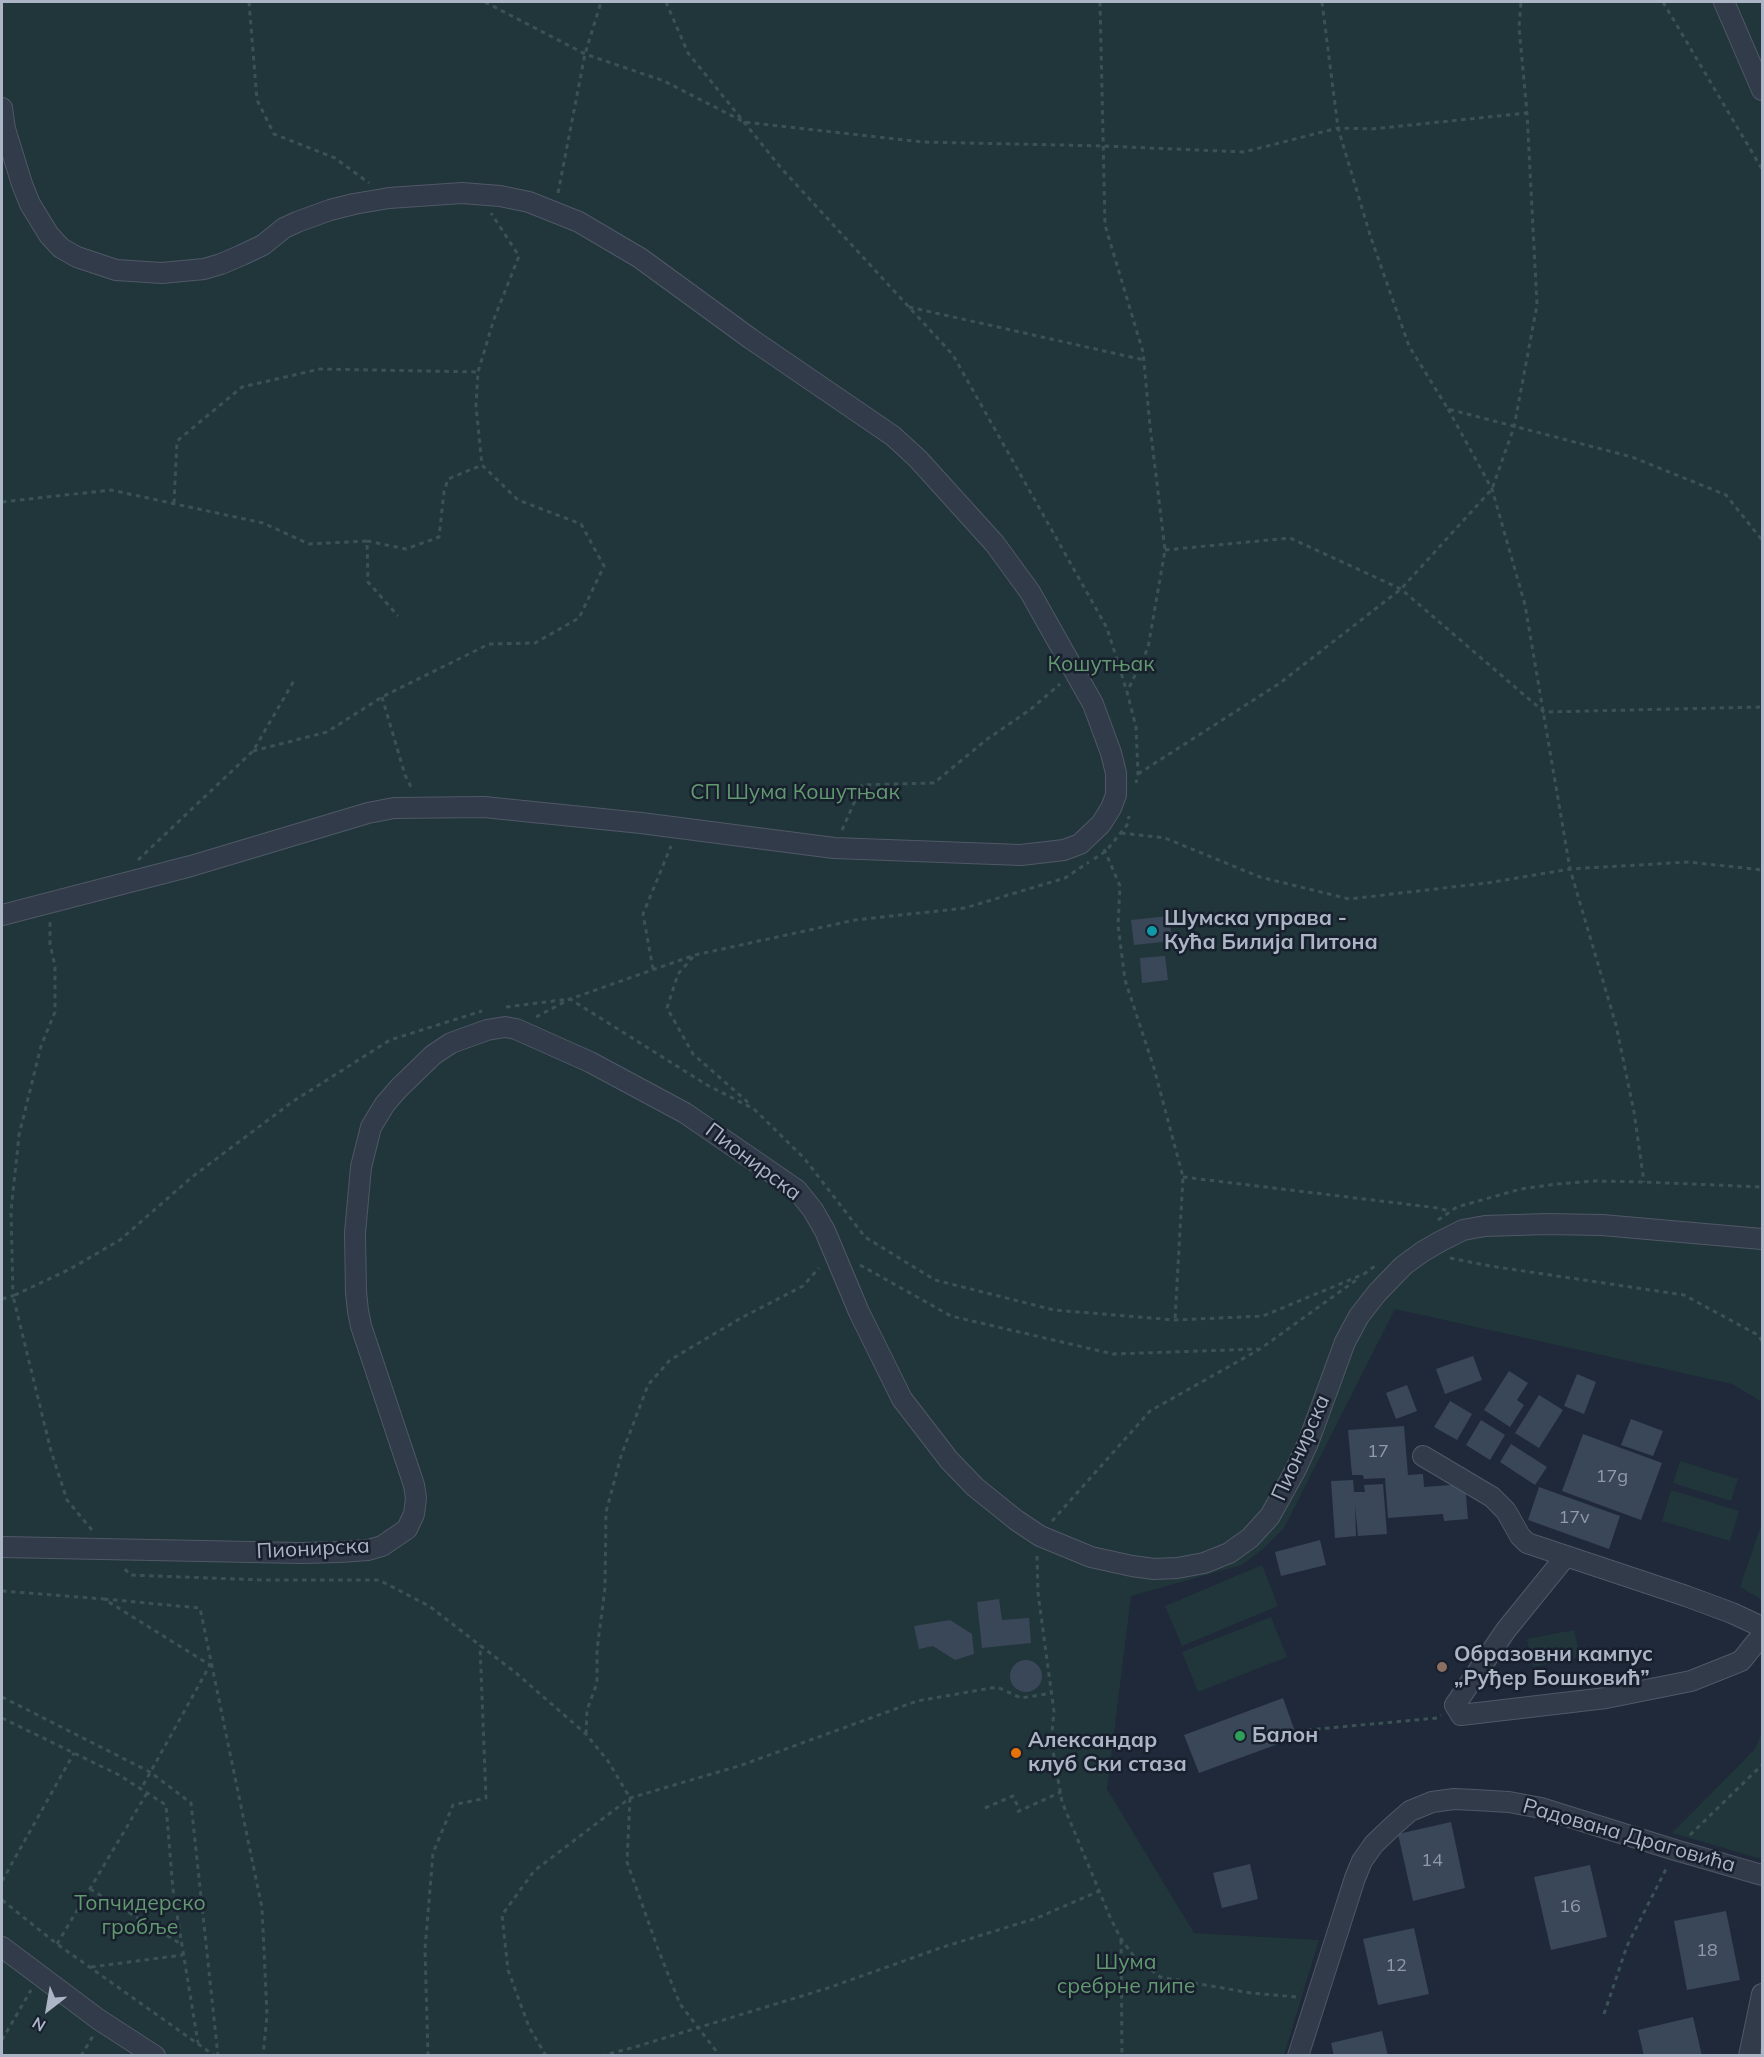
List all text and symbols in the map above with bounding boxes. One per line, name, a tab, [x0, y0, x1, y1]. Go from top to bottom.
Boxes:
park label: Кошутњак	[1047, 652, 1155, 678]
park label: СП Шума Кошутњак	[690, 780, 900, 806]
place label: Шумска управа - Кућа Билија Питона	[1164, 906, 1378, 956]
marker: Шумска управа - Кућа Билија Питона	[1145, 924, 1159, 938]
street label: Пионирска	[700, 1118, 806, 1206]
street label: Пионирска	[1266, 1391, 1336, 1505]
house number: 17	[1367, 1441, 1389, 1463]
house number: 17g	[1596, 1466, 1628, 1488]
house number: 17v	[1558, 1507, 1590, 1529]
street label: Пионирска	[256, 1533, 370, 1565]
place label: Образовни кампус „Руђер Бошковић”	[1454, 1642, 1653, 1692]
marker: Образовни кампус „Руђер Бошковић”	[1435, 1660, 1449, 1674]
place label: Балон	[1252, 1723, 1318, 1749]
place label: Александар клуб Ски стаза	[1028, 1728, 1187, 1778]
marker: Балон	[1233, 1729, 1247, 1743]
marker: Александар клуб Ски стаза	[1009, 1746, 1023, 1760]
street label: Радована Драговића	[1520, 1794, 1738, 1878]
house number: 14	[1421, 1850, 1443, 1872]
park label: Топчидерско гробље	[74, 1891, 206, 1941]
house number: 16	[1559, 1896, 1581, 1918]
house number: 18	[1696, 1940, 1718, 1962]
park label: Шума сребрне липе	[1057, 1950, 1195, 2000]
house number: 12	[1385, 1955, 1407, 1977]
north arrow	[18, 1979, 78, 2039]
text: N	[28, 2013, 49, 2036]

